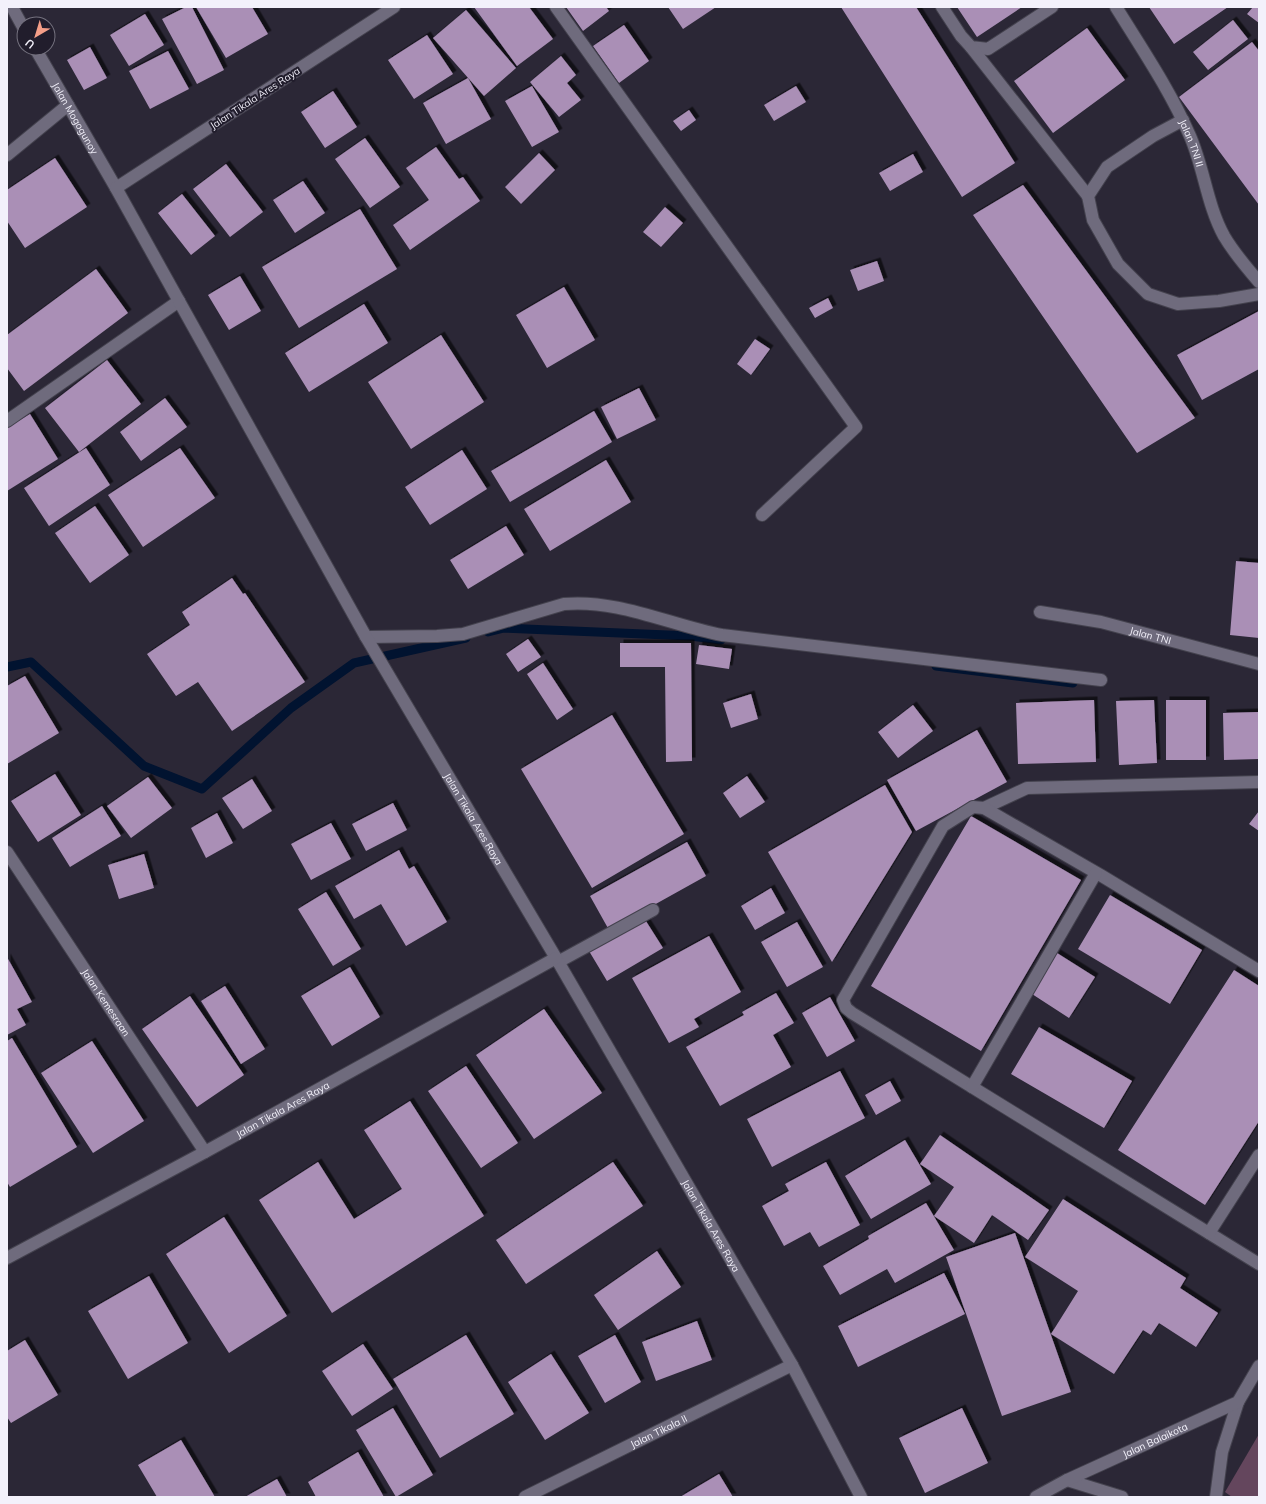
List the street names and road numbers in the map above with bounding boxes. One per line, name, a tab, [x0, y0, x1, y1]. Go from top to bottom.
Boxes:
street label: Jalan Tikala Ares Raya	[208, 64, 302, 132]
street label: Jalan Mogogunoy	[50, 80, 102, 157]
street label: Jalan TNI II	[1177, 117, 1207, 168]
street label: Jalan TNI	[1128, 623, 1173, 647]
street label: Jalan Tikala Ares Raya	[441, 770, 506, 867]
street label: Jalan Kemesraan	[79, 966, 133, 1039]
street label: Jalan Tikala Ares Raya	[233, 1078, 331, 1140]
street label: Jalan Tikala Ares Raya	[679, 1177, 743, 1274]
street label: Jalan Tikala II	[628, 1411, 689, 1451]
street label: Jalan Balaikota	[1120, 1419, 1189, 1460]

